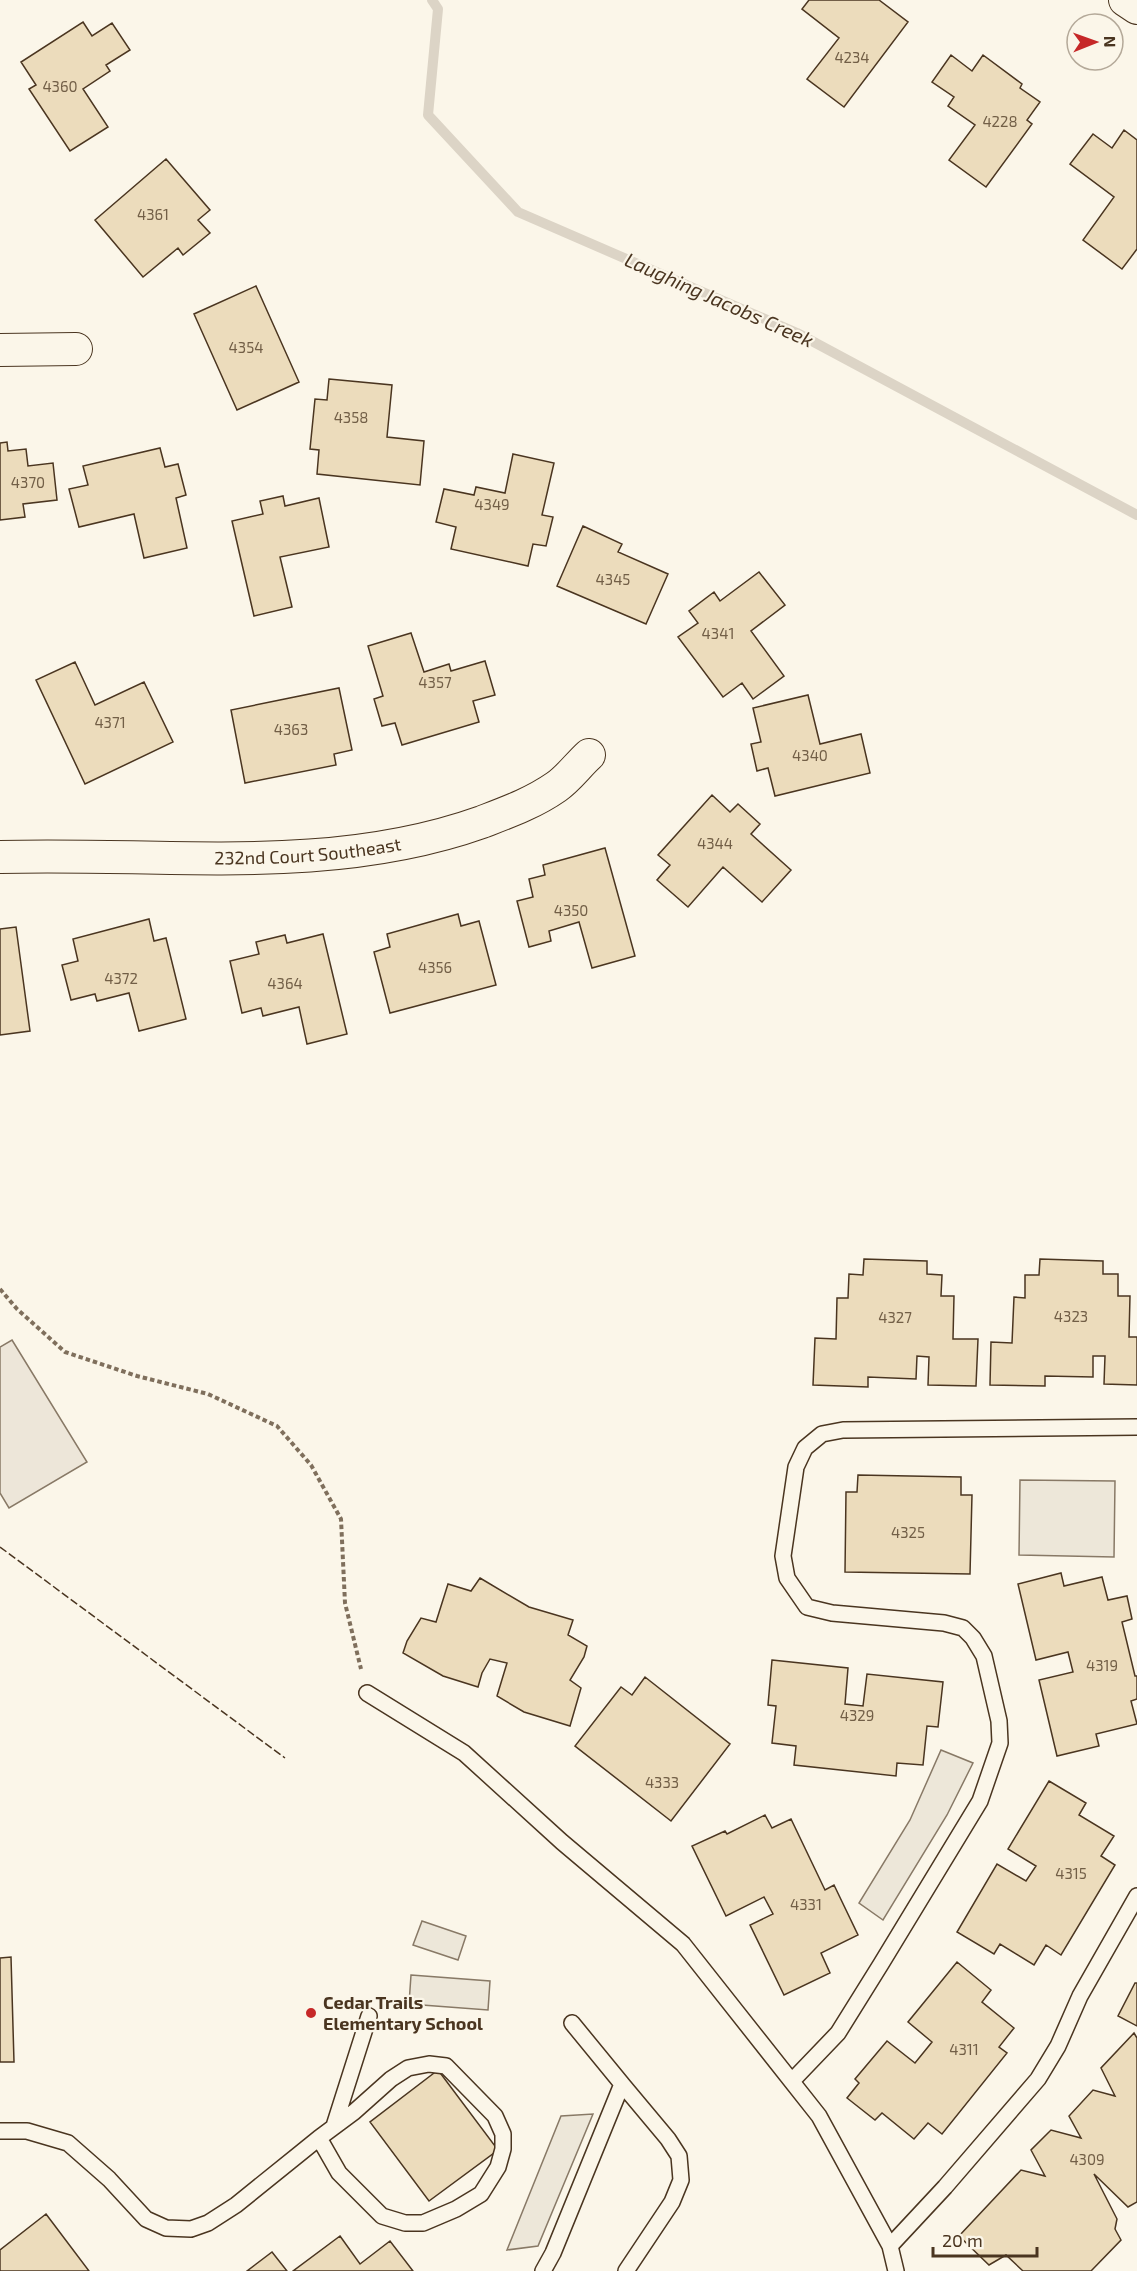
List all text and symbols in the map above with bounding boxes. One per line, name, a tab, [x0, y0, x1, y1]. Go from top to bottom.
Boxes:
north arrow	[1065, 12, 1125, 72]
text: N	[1101, 36, 1120, 48]
house number: 4234	[834, 48, 870, 66]
house number: 4360	[42, 77, 78, 95]
house number: 4228	[982, 112, 1018, 130]
house number: 4361	[137, 205, 169, 223]
water label: Laughing Jacobs Creek	[621, 247, 818, 352]
house number: 4354	[229, 338, 263, 356]
house number: 4358	[334, 408, 368, 426]
house number: 4370	[11, 473, 45, 491]
house number: 4349	[474, 495, 510, 513]
house number: 4345	[596, 570, 630, 588]
house number: 4341	[702, 624, 734, 642]
house number: 4357	[418, 673, 452, 691]
house number: 4371	[94, 713, 126, 731]
house number: 4363	[274, 720, 308, 738]
house number: 4340	[792, 746, 828, 764]
street label: 232nd Court Southeast	[214, 832, 403, 868]
house number: 4344	[697, 834, 733, 852]
house number: 4350	[554, 901, 588, 919]
house number: 4356	[418, 958, 452, 976]
house number: 4372	[104, 969, 138, 987]
house number: 4364	[267, 974, 303, 992]
house number: 4323	[1054, 1307, 1088, 1325]
house number: 4327	[878, 1308, 912, 1326]
house number: 4325	[891, 1523, 925, 1541]
house number: 4319	[1086, 1656, 1118, 1674]
house number: 4329	[840, 1706, 874, 1724]
house number: 4333	[645, 1773, 679, 1791]
house number: 4315	[1055, 1864, 1087, 1882]
house number: 4331	[790, 1895, 822, 1913]
place label: Cedar Trails Elementary School	[323, 1991, 483, 2034]
marker: Cedar Trails Elementary School	[304, 2006, 318, 2020]
house number: 4311	[949, 2040, 979, 2058]
house number: 4309	[1069, 2150, 1105, 2168]
scale bar	[933, 2220, 1036, 2258]
text: 20 m	[942, 2229, 983, 2251]

